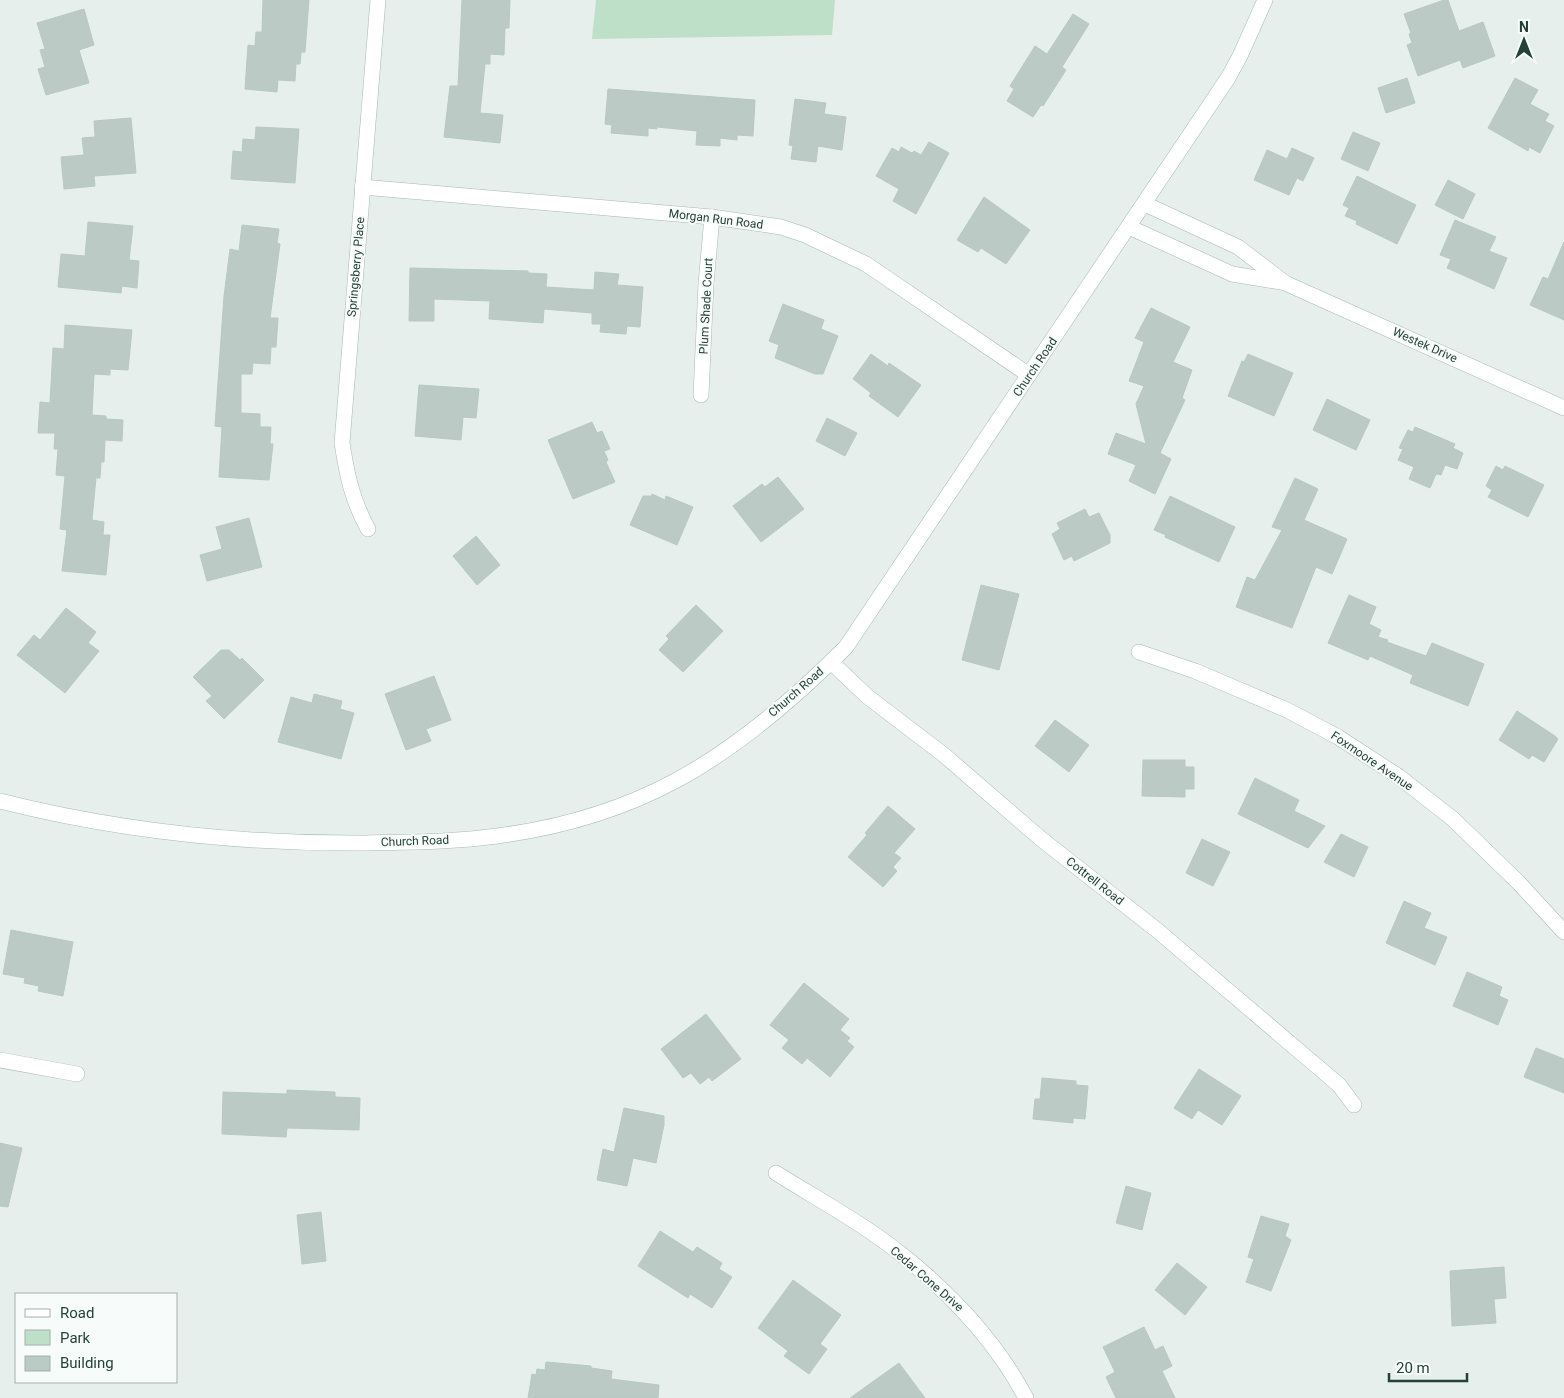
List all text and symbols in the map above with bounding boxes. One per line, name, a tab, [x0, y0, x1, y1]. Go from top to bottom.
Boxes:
north arrow	[1499, 15, 1549, 65]
text: N	[1519, 19, 1529, 35]
street label: Morgan Run Road	[668, 206, 764, 232]
street label: Springsberry Place	[345, 217, 367, 317]
street label: Plum Shade Court	[696, 257, 716, 355]
street label: Westek Drive	[1390, 325, 1460, 365]
street label: Church Road	[1010, 335, 1060, 399]
street label: Church Road	[766, 664, 826, 720]
street label: Foxmoore Avenue	[1328, 728, 1416, 794]
street label: Church Road	[381, 833, 449, 849]
street label: Cottrell Road	[1063, 854, 1127, 908]
street label: Cedar Cone Drive	[888, 1244, 966, 1314]
legend	[15, 1293, 178, 1383]
text: Road	[60, 1304, 94, 1322]
text: Park	[60, 1329, 91, 1347]
scale bar	[1389, 1350, 1466, 1382]
text: Building	[60, 1354, 114, 1372]
text: 20 m	[1396, 1359, 1430, 1377]

